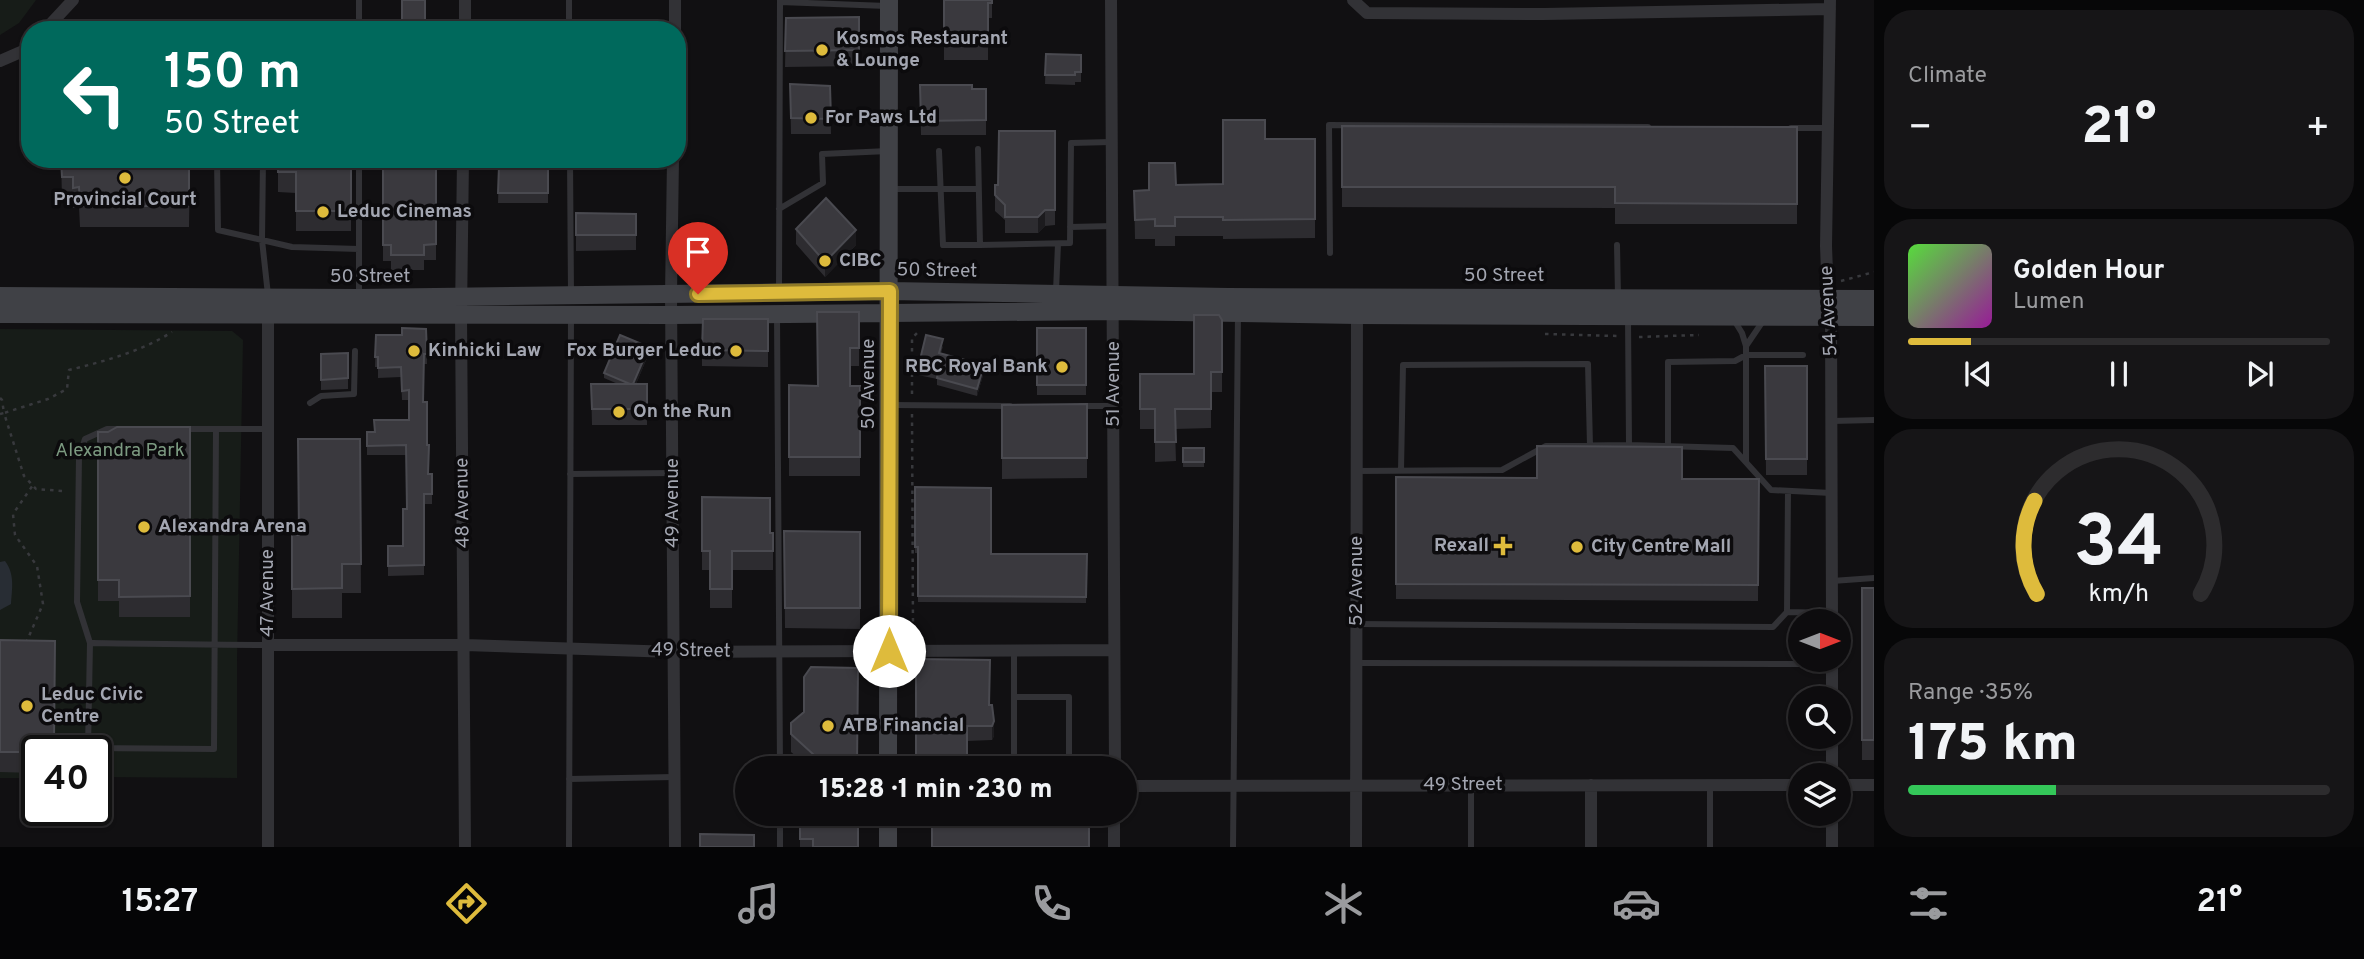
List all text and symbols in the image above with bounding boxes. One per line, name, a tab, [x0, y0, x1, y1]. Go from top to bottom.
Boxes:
place label: Kosmos Restaurant & Lounge	[836, 27, 1008, 73]
marker: Kosmos Restaurant & Lounge	[814, 42, 830, 58]
text: 150 m	[164, 44, 301, 106]
icon: left	[49, 49, 140, 140]
text: Climate	[1908, 62, 1987, 91]
text: 21°	[2082, 96, 2156, 162]
text: 50 Street	[164, 105, 300, 145]
text: −	[1908, 105, 1933, 154]
text: +	[2305, 105, 2330, 154]
place label: For Paws Ltd	[825, 106, 937, 130]
marker: For Paws Ltd	[803, 110, 819, 126]
marker: Provincial Court	[117, 170, 133, 186]
place label: Provincial Court	[53, 188, 197, 212]
place label: Leduc Cinemas	[337, 200, 472, 224]
marker: Leduc Cinemas	[315, 204, 331, 220]
pin	[668, 222, 728, 294]
icon: arrive	[679, 233, 717, 271]
place label: CIBC	[839, 249, 882, 273]
marker: CIBC	[817, 253, 833, 269]
text: Golden Hour	[2013, 255, 2164, 288]
street label: 50 Street	[896, 258, 978, 284]
street label: 50 Street	[1464, 264, 1544, 288]
street label: 50 Street	[330, 265, 410, 289]
street label: 54 Avenue	[1815, 265, 1843, 357]
text: Lumen	[2013, 288, 2084, 317]
street label: 50 Avenue	[857, 338, 881, 430]
place label: Kinhicki Law	[428, 339, 541, 363]
place label: Fox Burger Leduc	[566, 339, 722, 363]
street label: 51 Avenue	[1102, 341, 1126, 427]
marker: Kinhicki Law	[406, 343, 422, 359]
marker: Fox Burger Leduc	[728, 343, 744, 359]
place label: RBC Royal Bank	[905, 355, 1048, 379]
icon: previous	[1959, 355, 1997, 393]
icon: pause	[2100, 355, 2138, 393]
icon: next	[2241, 355, 2279, 393]
marker: RBC Royal Bank	[1054, 359, 1070, 375]
place label: On the Run	[633, 400, 732, 424]
marker: On the Run	[611, 404, 627, 420]
park label: Alexandra Park	[55, 439, 185, 463]
street label: 48 Avenue	[450, 457, 476, 549]
street label: 49 Avenue	[661, 458, 685, 548]
text: 34	[2074, 501, 2164, 593]
place label: Alexandra Arena	[158, 515, 307, 539]
marker: Alexandra Arena	[136, 519, 152, 535]
place label: Rexall	[1434, 534, 1489, 558]
place label: City Centre Mall	[1591, 535, 1731, 559]
street label: 52 Avenue	[1345, 536, 1369, 626]
marker: Rexall	[1495, 538, 1511, 554]
marker: City Centre Mall	[1569, 539, 1585, 555]
street label: 47 Avenue	[256, 549, 280, 637]
text: km/h	[2089, 579, 2149, 611]
north arrow	[1788, 609, 1852, 672]
map controls	[1788, 609, 1851, 826]
position arrow	[852, 614, 926, 688]
street label: 49 Street	[651, 638, 731, 664]
text: Range · 35%	[1908, 679, 2033, 708]
place label: Leduc Civic Centre	[41, 683, 144, 729]
button: search	[1788, 686, 1851, 749]
marker: Leduc Civic Centre	[19, 698, 35, 714]
text: 175 km	[1908, 713, 2078, 779]
place label: ATB Financial	[842, 714, 964, 738]
marker: ATB Financial	[820, 718, 836, 734]
speed limit sign: 40	[21, 735, 112, 826]
button: layers	[1788, 763, 1851, 826]
street label: 49 Street	[1423, 773, 1503, 797]
text: 15:28 · 1 min · 230 m	[819, 774, 1053, 807]
icon: directions	[442, 879, 491, 928]
icon: music	[734, 879, 783, 928]
icon: phone	[1027, 879, 1076, 928]
icon: climate	[1319, 879, 1368, 928]
icon: car	[1612, 879, 1661, 928]
icon: filters	[1904, 879, 1953, 928]
text: 15:27	[122, 883, 198, 923]
text: 21°	[2197, 883, 2242, 923]

